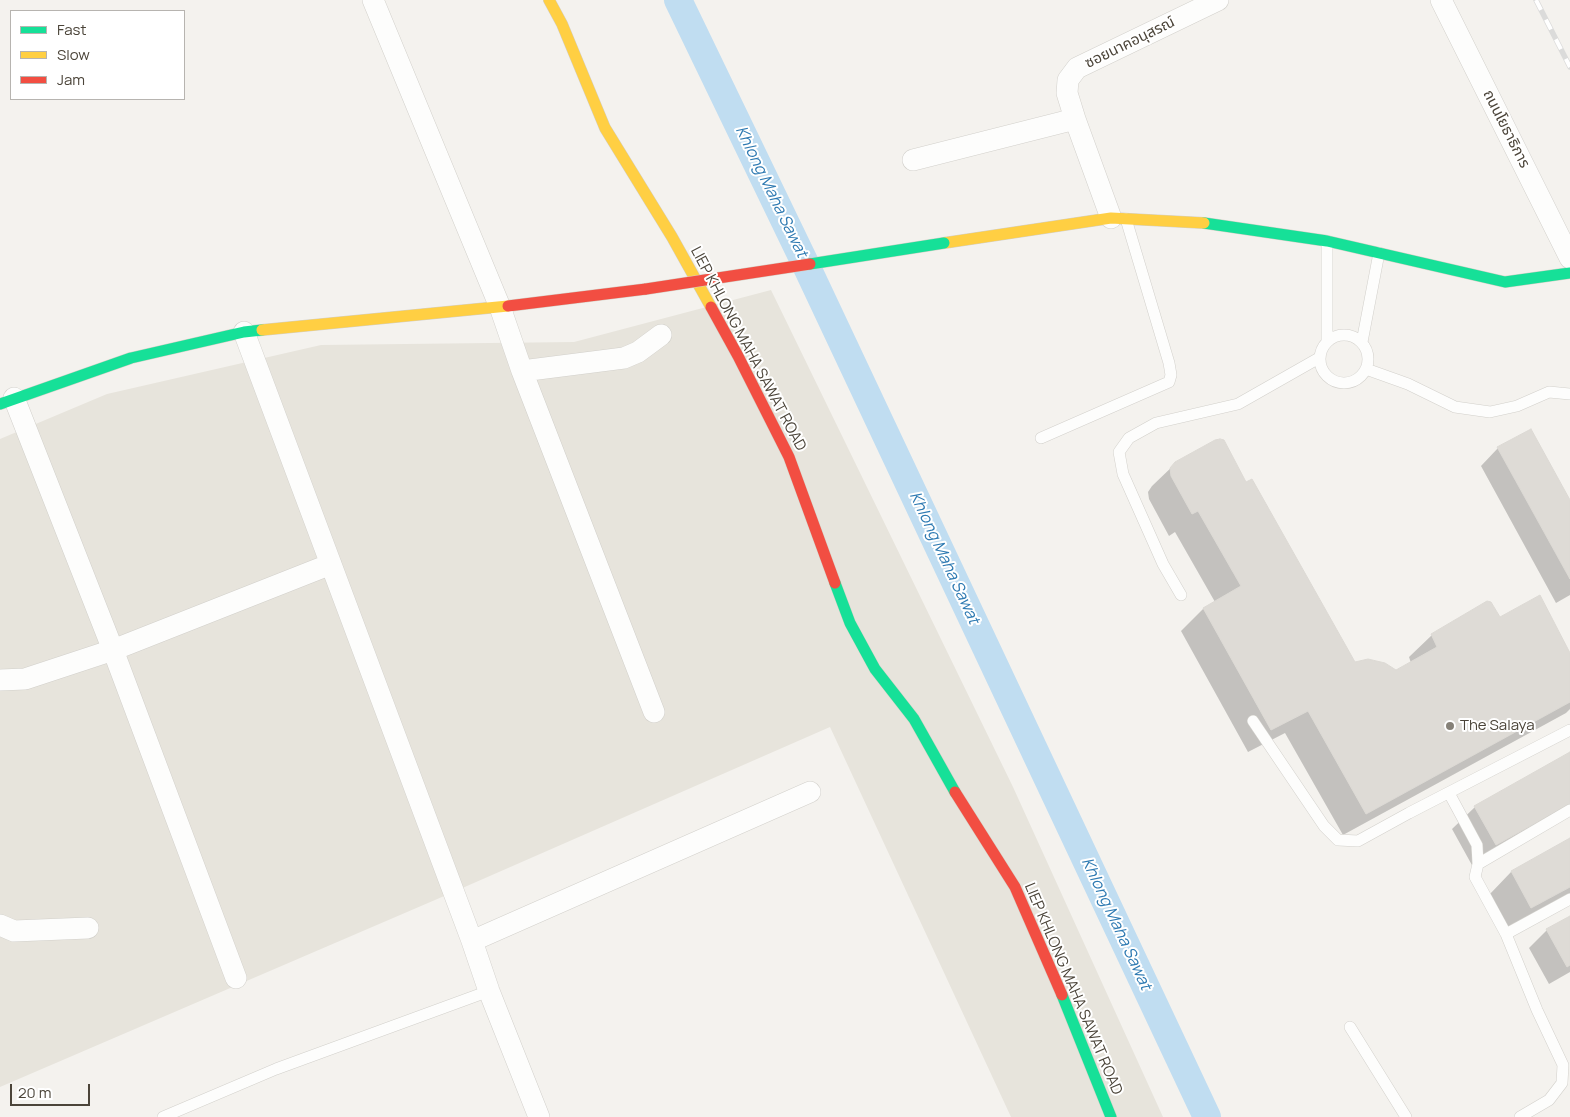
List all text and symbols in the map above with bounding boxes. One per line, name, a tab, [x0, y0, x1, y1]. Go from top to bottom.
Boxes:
legend	[10, 10, 185, 100]
street label: ซอยนาคอนุสรณ์	[1082, 13, 1178, 73]
text: Fast	[57, 19, 86, 40]
text: Slow	[57, 44, 90, 65]
text: Jam	[57, 69, 85, 90]
street label: ถนนโยธาธิการ	[1479, 87, 1533, 171]
water label: Khlong Maha Sawat	[731, 123, 811, 261]
street label: LIEP KHLONG MAHA SAWAT ROAD	[686, 244, 810, 454]
water label: Khlong Maha Sawat	[905, 489, 983, 627]
place label: The Salaya	[1460, 717, 1535, 735]
marker: The Salaya	[1444, 720, 1456, 732]
water label: Khlong Maha Sawat	[1077, 855, 1155, 993]
street label: LIEP KHLONG MAHA SAWAT ROAD	[1020, 880, 1126, 1098]
scale bar	[12, 1074, 92, 1106]
text: 20 m	[18, 1082, 51, 1103]

